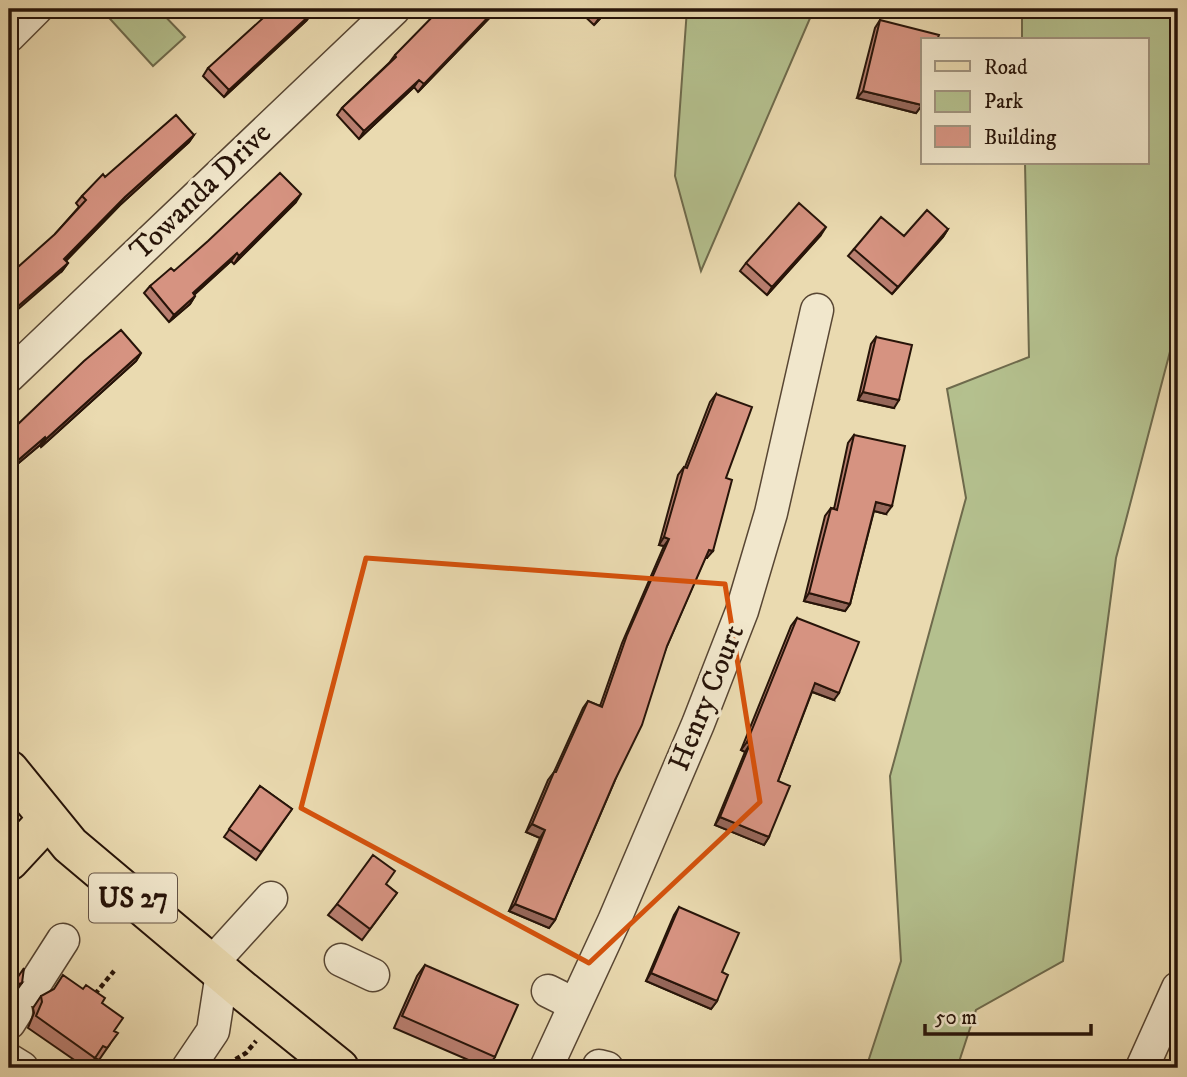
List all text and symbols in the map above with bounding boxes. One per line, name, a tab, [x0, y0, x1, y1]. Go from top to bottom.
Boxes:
legend	[921, 38, 1148, 164]
text: Road	[984, 55, 1028, 81]
text: Park	[984, 89, 1024, 115]
street label: Towanda Drive	[122, 115, 280, 269]
text: Building	[984, 125, 1057, 151]
street label: Henry Court	[661, 619, 753, 777]
road number: US 27	[89, 874, 177, 922]
scale bar	[925, 993, 1091, 1037]
text: 50 m	[935, 1005, 977, 1031]

